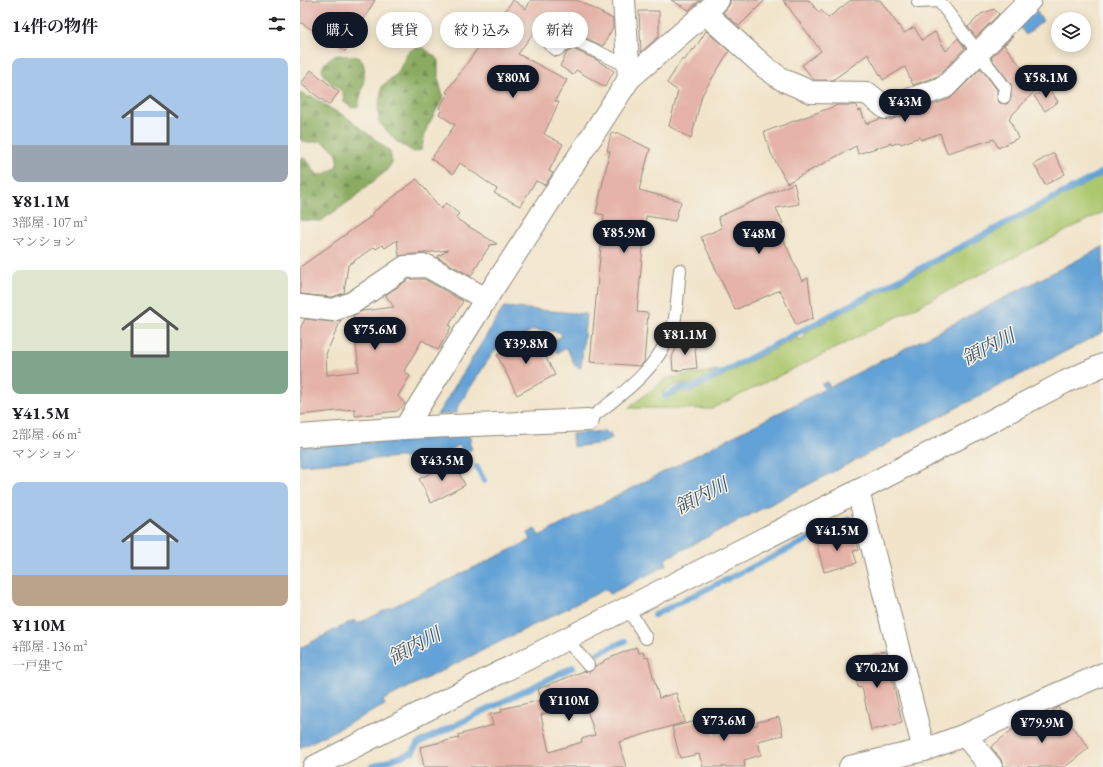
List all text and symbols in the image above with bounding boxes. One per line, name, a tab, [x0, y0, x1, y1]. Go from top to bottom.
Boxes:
chip: 購入	[312, 12, 368, 48]
chip: 賃貸	[376, 12, 432, 48]
chip: 絞り込み	[440, 12, 524, 48]
chip: 新着	[532, 12, 588, 48]
map controls	[1051, 12, 1091, 52]
button: layers	[1051, 12, 1091, 52]
icon: filters	[266, 13, 288, 35]
text: 14件の物件	[12, 15, 98, 37]
pin: ¥80M	[489, 65, 537, 99]
pin: ¥58.1M	[1013, 65, 1079, 99]
text: ¥80M	[496, 69, 530, 86]
text: ¥58.1M	[1024, 69, 1068, 86]
icon: home	[114, 84, 186, 156]
pin: ¥43M	[881, 89, 929, 123]
text: ¥43M	[888, 93, 922, 110]
text: ¥81.1M	[12, 190, 70, 212]
text: 3部屋 · 107 m²	[12, 214, 87, 231]
pin: ¥85.9M	[591, 220, 657, 254]
pin: ¥48M	[735, 221, 783, 255]
text: ¥85.9M	[602, 224, 646, 241]
text: ¥48M	[742, 225, 776, 242]
text: マンション	[12, 233, 76, 250]
icon: home	[114, 296, 186, 368]
pin: ¥75.6M	[342, 317, 408, 351]
text: ¥75.6M	[353, 321, 397, 338]
pin: ¥81.1M	[652, 322, 718, 356]
water label: 領内川	[957, 322, 1021, 371]
text: ¥81.1M	[663, 326, 707, 343]
pin: ¥39.8M	[493, 331, 559, 365]
text: ¥39.8M	[504, 335, 548, 352]
text: ¥41.5M	[12, 402, 70, 424]
text: 2部屋 · 66 m²	[12, 426, 81, 443]
text: マンション	[12, 445, 76, 462]
pin: ¥43.5M	[409, 448, 475, 482]
text: ¥43.5M	[420, 452, 464, 469]
water label: 領内川	[670, 471, 734, 520]
icon: home	[114, 508, 186, 580]
pin: ¥41.5M	[804, 518, 870, 552]
text: ¥41.5M	[815, 522, 859, 539]
text: ¥110M	[12, 614, 66, 636]
water label: 領内川	[383, 621, 447, 670]
text: 4部屋 · 136 m²	[12, 638, 87, 655]
pin: ¥70.2M	[844, 655, 910, 689]
text: 一戸建て	[12, 657, 64, 674]
text: ¥70.2M	[855, 659, 899, 676]
pin: ¥110M	[541, 688, 597, 722]
text: ¥110M	[548, 692, 590, 709]
pin: ¥73.6M	[691, 708, 757, 742]
pin: ¥79.9M	[1009, 710, 1075, 744]
text: ¥73.6M	[702, 712, 746, 729]
text: ¥79.9M	[1020, 714, 1064, 731]

